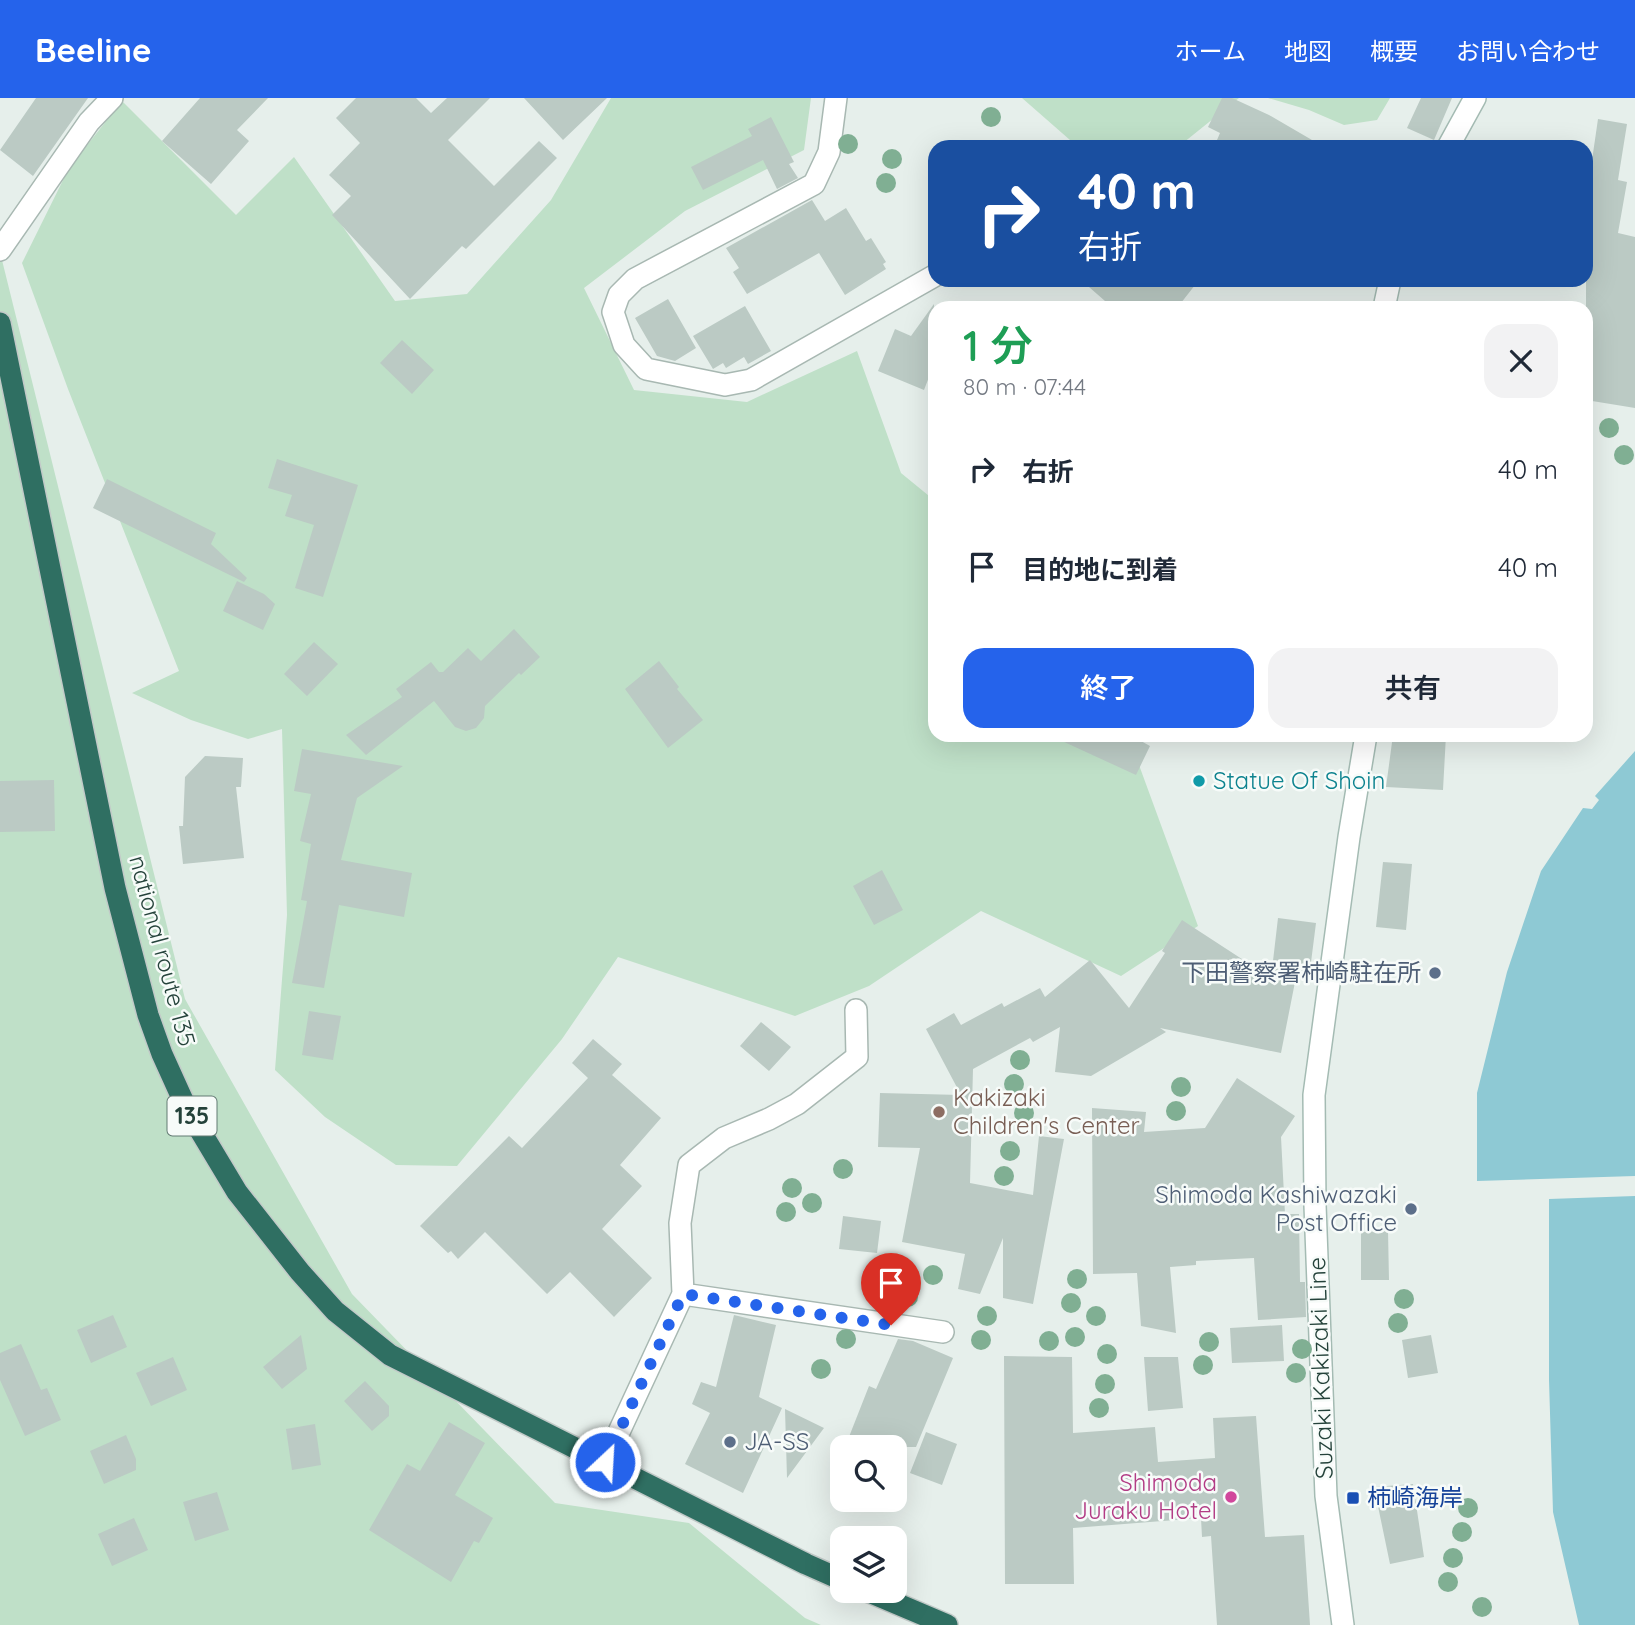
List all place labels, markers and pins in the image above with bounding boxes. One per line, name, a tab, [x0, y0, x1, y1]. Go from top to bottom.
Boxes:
place label: Statue Of Shoin	[1213, 765, 1385, 795]
marker: Statue Of Shoin	[1191, 773, 1207, 789]
place label: 下田警察署柿崎駐在所	[1181, 957, 1421, 987]
marker: 下田警察署柿崎駐在所	[1427, 965, 1443, 981]
place label: Kakizaki Children's Center	[953, 1082, 1140, 1140]
marker: Kakizaki Children's Center	[931, 1104, 947, 1120]
place label: Shimoda Kashiwazaki Post Office	[1155, 1179, 1397, 1237]
marker: Shimoda Kashiwazaki Post Office	[1403, 1201, 1419, 1217]
pin	[861, 1253, 921, 1325]
place label: JA-SS	[744, 1426, 809, 1456]
marker: JA-SS	[722, 1434, 738, 1450]
place label: Shimoda Juraku Hotel	[1074, 1467, 1217, 1525]
place label: 柿崎海岸	[1367, 1482, 1463, 1512]
marker: Shimoda Juraku Hotel	[1223, 1489, 1239, 1505]
marker: 柿崎海岸	[1345, 1490, 1361, 1506]

